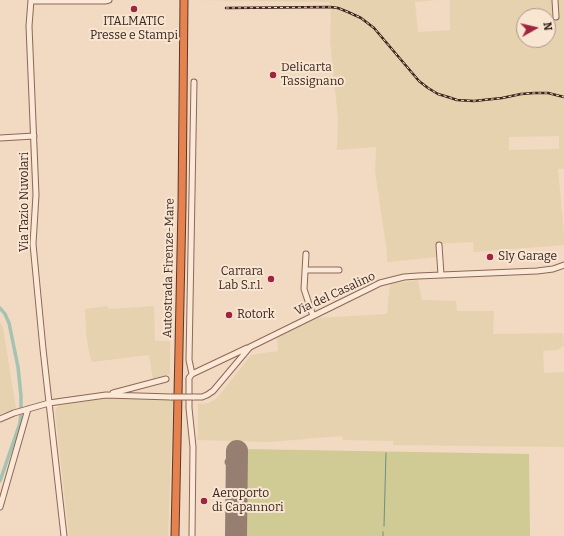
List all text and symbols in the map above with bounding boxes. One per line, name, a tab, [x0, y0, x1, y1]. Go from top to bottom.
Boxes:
marker: ITALMATIC Presse e Stampi	[129, 4, 139, 14]
north arrow	[516, 8, 556, 48]
place label: ITALMATIC Presse e Stampi	[90, 15, 178, 43]
text: N	[540, 21, 554, 32]
place label: Delicarta Tassignano	[281, 61, 344, 89]
marker: Delicarta Tassignano	[268, 70, 278, 80]
street label: Via Tazio Nuvolari	[18, 152, 32, 252]
street label: Autostrada Firenze-Mare	[161, 198, 177, 338]
place label: Sly Garage	[498, 250, 557, 264]
marker: Sly Garage	[485, 252, 495, 262]
place label: Carrara Lab S.r.l.	[218, 265, 263, 293]
street label: Via del Casalino	[292, 269, 378, 319]
marker: Carrara Lab S.r.l.	[266, 274, 276, 284]
place label: Rotork	[237, 308, 275, 322]
marker: Rotork	[224, 310, 234, 320]
place label: Aeroporto di Capannori	[212, 487, 284, 515]
marker: Aeroporto di Capannori	[199, 496, 209, 506]

